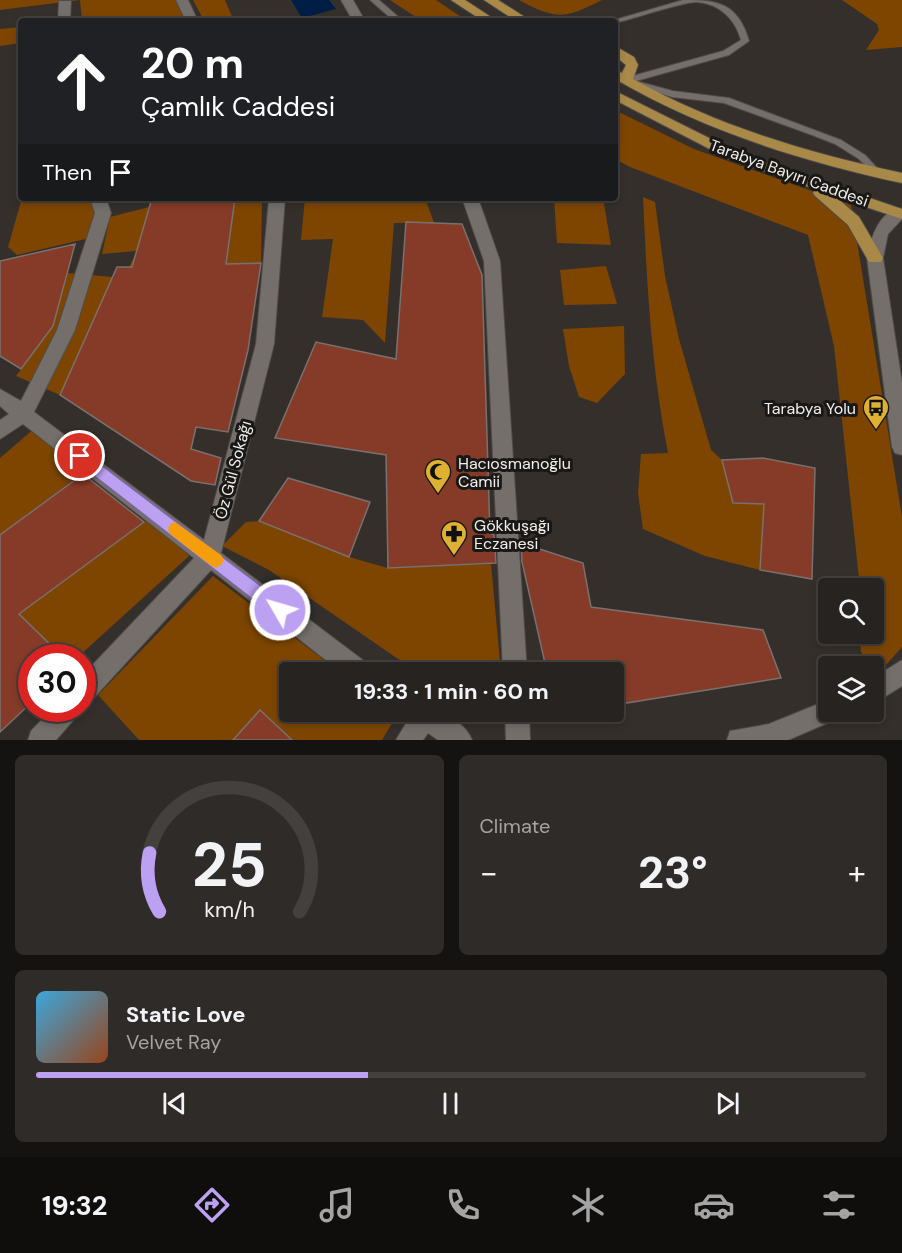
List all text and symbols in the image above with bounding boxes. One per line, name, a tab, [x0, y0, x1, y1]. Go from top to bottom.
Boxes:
text: 20 m	[141, 36, 244, 91]
icon: ahead	[42, 42, 120, 120]
text: Çamlık Caddesi	[141, 89, 335, 124]
street label: Tarabya Bayırı Caddesi	[707, 135, 871, 211]
icon: arrive	[104, 156, 137, 189]
text: Then	[42, 158, 92, 187]
bus stop icon: Tarabya Yolu	[861, 393, 891, 431]
place label: Tarabya Yolu	[764, 398, 856, 419]
street label: Öz Gül Sokağı	[210, 418, 256, 522]
pin	[54, 430, 105, 481]
icon: arrive	[63, 439, 96, 472]
place label: Hacıosmanoğlu Camii	[458, 453, 571, 492]
mosque icon: Hacıosmanoğlu Camii	[423, 457, 453, 495]
place label: Gökkuşağı Eczanesi	[474, 515, 550, 554]
pharmacy icon: Gökkuşağı Eczanesi	[439, 519, 469, 557]
position arrow	[248, 578, 312, 642]
map controls	[818, 578, 884, 722]
button: search	[818, 578, 884, 644]
speed limit sign: 30	[18, 644, 96, 722]
button: layers	[818, 656, 884, 722]
text: 19:33 · 1 min · 60 m	[354, 677, 549, 706]
text: Climate	[480, 813, 550, 839]
text: 25	[192, 824, 267, 905]
text: 23°	[638, 843, 707, 902]
text: −	[480, 851, 498, 894]
text: +	[848, 851, 866, 894]
text: km/h	[204, 896, 255, 924]
text: Static Love	[126, 1000, 246, 1029]
text: Velvet Ray	[126, 1029, 221, 1055]
icon: previous	[158, 1087, 191, 1120]
icon: pause	[434, 1087, 467, 1120]
icon: next	[711, 1087, 744, 1120]
icon: directions	[191, 1184, 233, 1226]
icon: music	[316, 1184, 358, 1226]
icon: phone	[442, 1184, 484, 1226]
icon: climate	[567, 1184, 609, 1226]
icon: car	[693, 1184, 735, 1226]
icon: filters	[818, 1184, 860, 1226]
text: 19:32	[42, 1188, 107, 1223]

